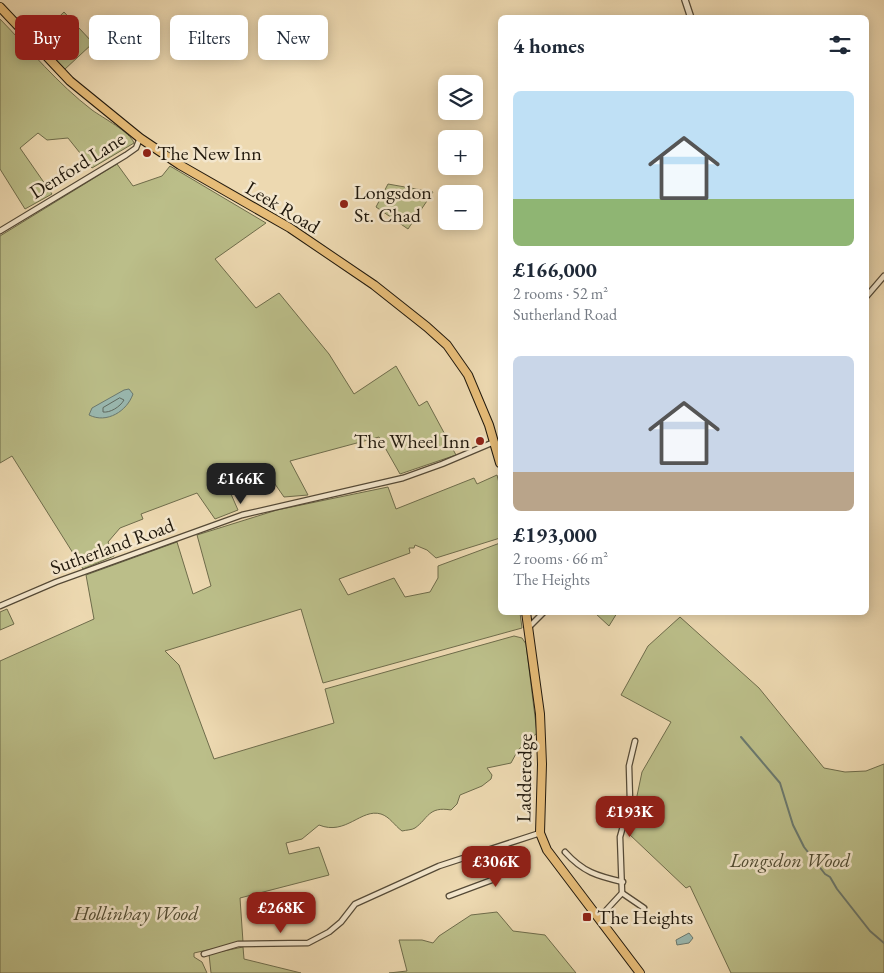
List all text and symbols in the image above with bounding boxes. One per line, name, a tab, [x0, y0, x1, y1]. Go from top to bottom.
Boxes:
chip: Buy	[15, 15, 79, 60]
chip: Rent	[89, 15, 160, 60]
chip: Filters	[170, 15, 248, 60]
chip: New	[258, 15, 328, 60]
icon: filters	[826, 31, 854, 59]
text: 4 homes	[513, 32, 585, 59]
map controls	[438, 75, 483, 230]
button: layers	[438, 75, 483, 120]
icon: home	[639, 123, 729, 213]
street label: Denford Lane	[24, 125, 130, 205]
button: +	[438, 130, 483, 175]
place label: The New Inn	[157, 140, 262, 166]
marker: The New Inn	[141, 147, 153, 159]
street label: Leek Road	[241, 175, 326, 240]
place label: Longsdon St. Chad	[354, 179, 432, 228]
button: −	[438, 185, 483, 230]
marker: Longsdon St. Chad	[338, 198, 350, 210]
text: £166,000	[513, 256, 597, 283]
text: 2 rooms · 52 m²	[513, 283, 608, 304]
text: Sutherland Road	[513, 304, 617, 325]
icon: home	[639, 388, 729, 478]
place label: The Wheel Inn	[354, 428, 470, 454]
marker: The Wheel Inn	[474, 435, 486, 447]
pin: £166K	[206, 462, 276, 505]
text: £166K	[218, 468, 264, 489]
street label: Sutherland Road	[46, 511, 178, 580]
text: £193,000	[513, 521, 597, 548]
text: 2 rooms · 66 m²	[513, 548, 608, 569]
text: The Heights	[513, 569, 590, 590]
street label: Ladderedge	[510, 733, 538, 823]
pin: £193K	[595, 796, 665, 838]
text: £193K	[607, 801, 653, 822]
pin: £306K	[461, 846, 531, 888]
park label: Longsdon Wood	[729, 847, 851, 873]
text: £306K	[473, 851, 519, 872]
pin: £268K	[246, 892, 316, 934]
text: £268K	[258, 897, 304, 918]
park label: Hollinhay Wood	[72, 900, 199, 926]
place label: The Heights	[597, 904, 693, 930]
marker: The Heights	[581, 911, 593, 923]

